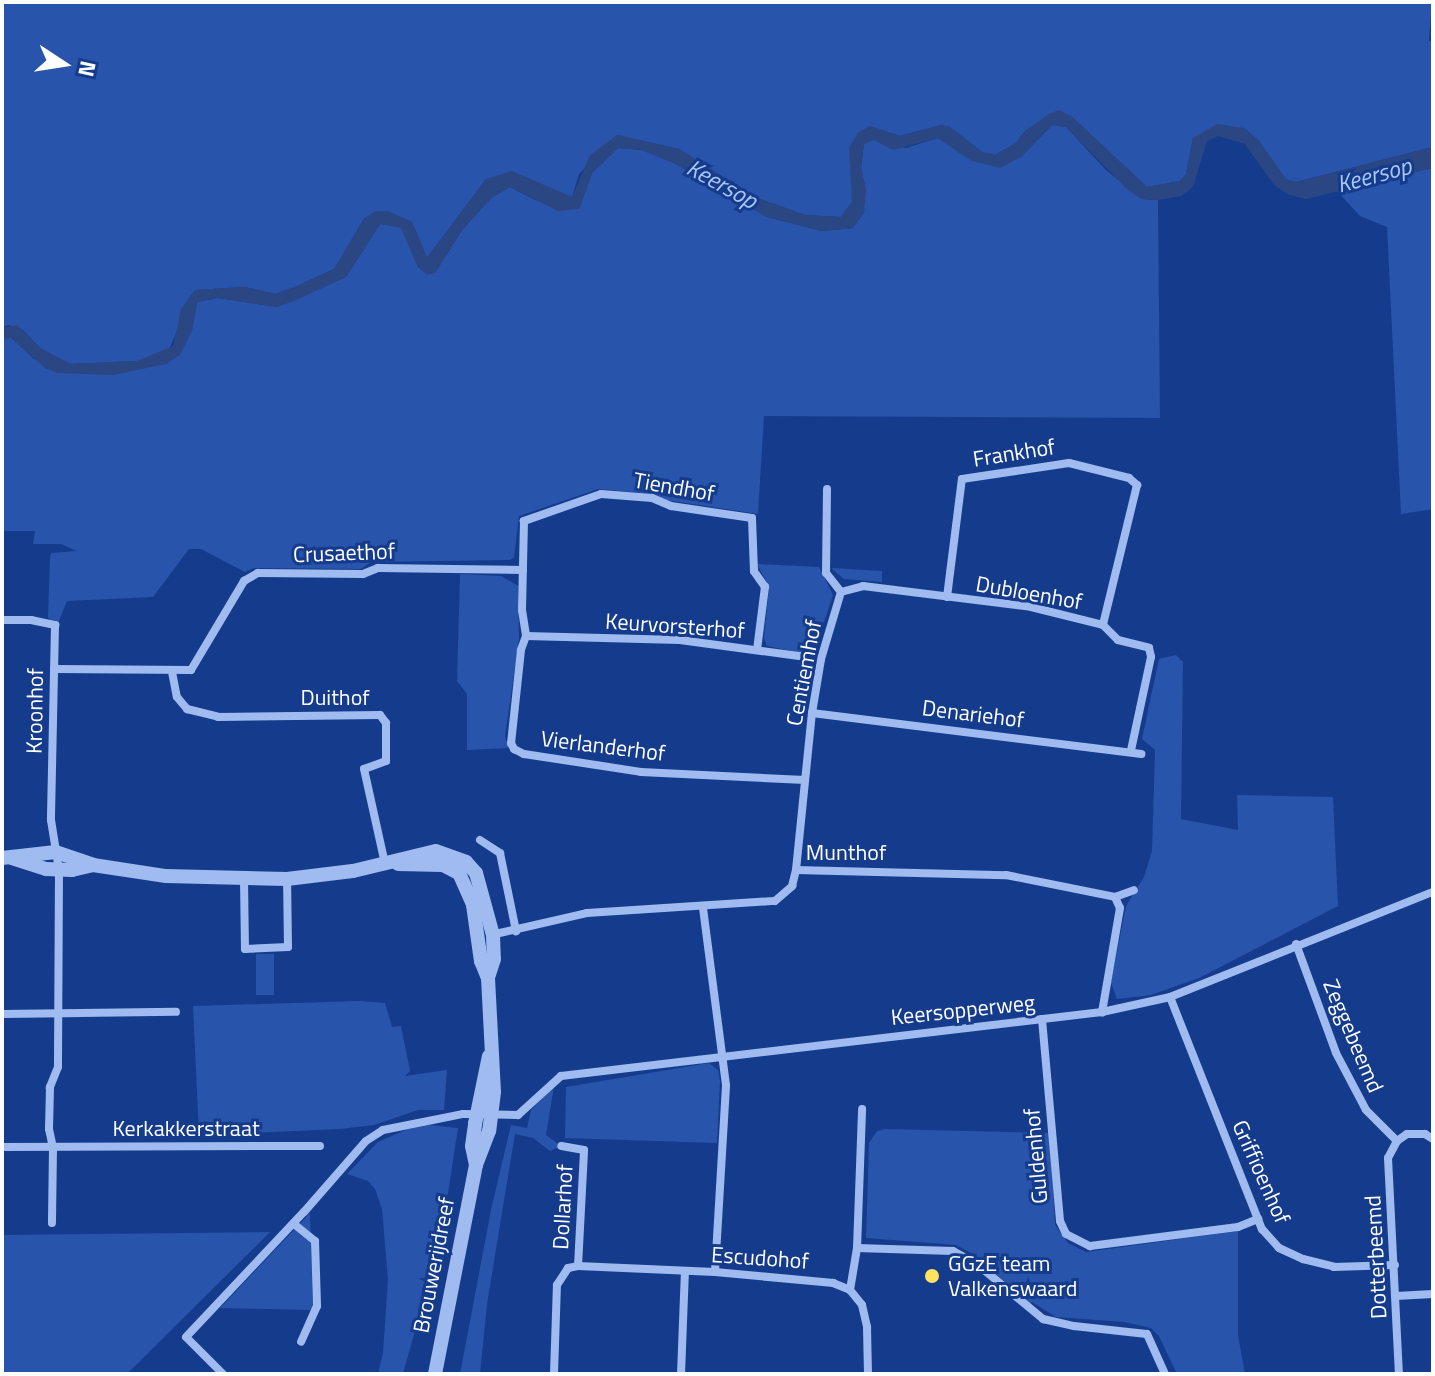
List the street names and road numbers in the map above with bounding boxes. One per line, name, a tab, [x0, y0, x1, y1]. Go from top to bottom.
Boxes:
street label: Frankhof	[971, 433, 1057, 473]
street label: Tiendhof	[631, 467, 717, 507]
street label: Crusaethof	[293, 538, 395, 568]
street label: Dubloenhof	[974, 571, 1084, 615]
street label: Keurvorsterhof	[604, 608, 746, 644]
street label: Centiemhof	[781, 618, 827, 728]
street label: Kroonhof	[21, 668, 49, 754]
street label: Duithof	[300, 685, 370, 711]
street label: Denariehof	[921, 695, 1025, 733]
street label: Vierlanderhof	[539, 725, 667, 767]
street label: Munthof	[806, 840, 886, 866]
street label: Zeggebeemd	[1317, 976, 1389, 1096]
street label: Keersopperweg	[890, 989, 1036, 1031]
street label: Guldenhof	[1019, 1107, 1053, 1205]
street label: Kerkakkerstraat	[112, 1116, 260, 1142]
street label: Griffioenhof	[1226, 1116, 1296, 1228]
street label: Dollarhof	[548, 1164, 578, 1250]
street label: Brouwerijdreef	[408, 1195, 460, 1335]
street label: Dotterbeemd	[1360, 1195, 1392, 1319]
street label: Escudohof	[710, 1241, 810, 1275]

